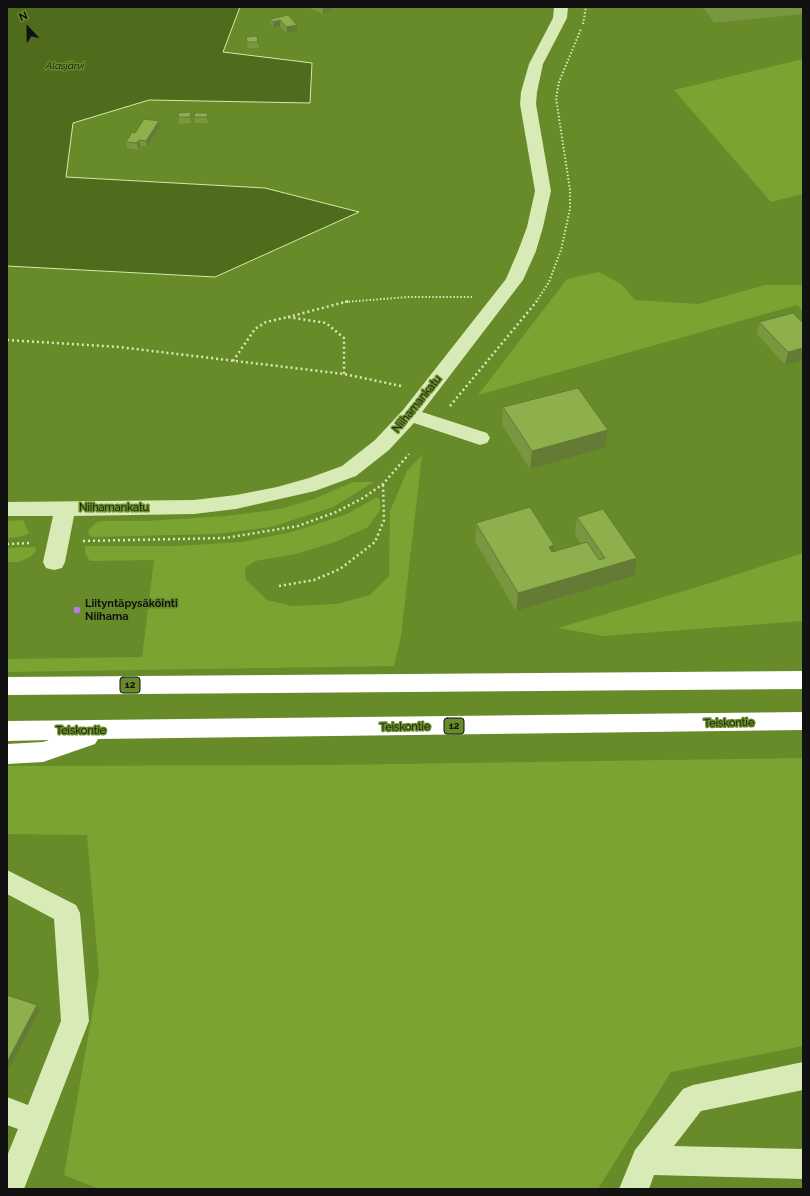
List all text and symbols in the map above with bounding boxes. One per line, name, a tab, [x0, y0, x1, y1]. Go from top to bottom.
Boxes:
north arrow	[8, 8, 48, 48]
text: N	[17, 9, 30, 24]
water label: Alasjärvi	[46, 60, 84, 72]
street label: Niihamankatu	[390, 373, 444, 435]
street label: Niihamankatu	[79, 501, 149, 515]
place label: Liityntäpysäköinti Niihama	[85, 597, 178, 623]
marker: Liityntäpysäköinti Niihama	[72, 605, 82, 615]
road number: 12	[120, 677, 140, 693]
street label: Teiskontie	[704, 716, 754, 730]
road number: 12	[444, 718, 464, 734]
street label: Teiskontie	[380, 720, 430, 734]
street label: Teiskontie	[56, 724, 106, 738]

